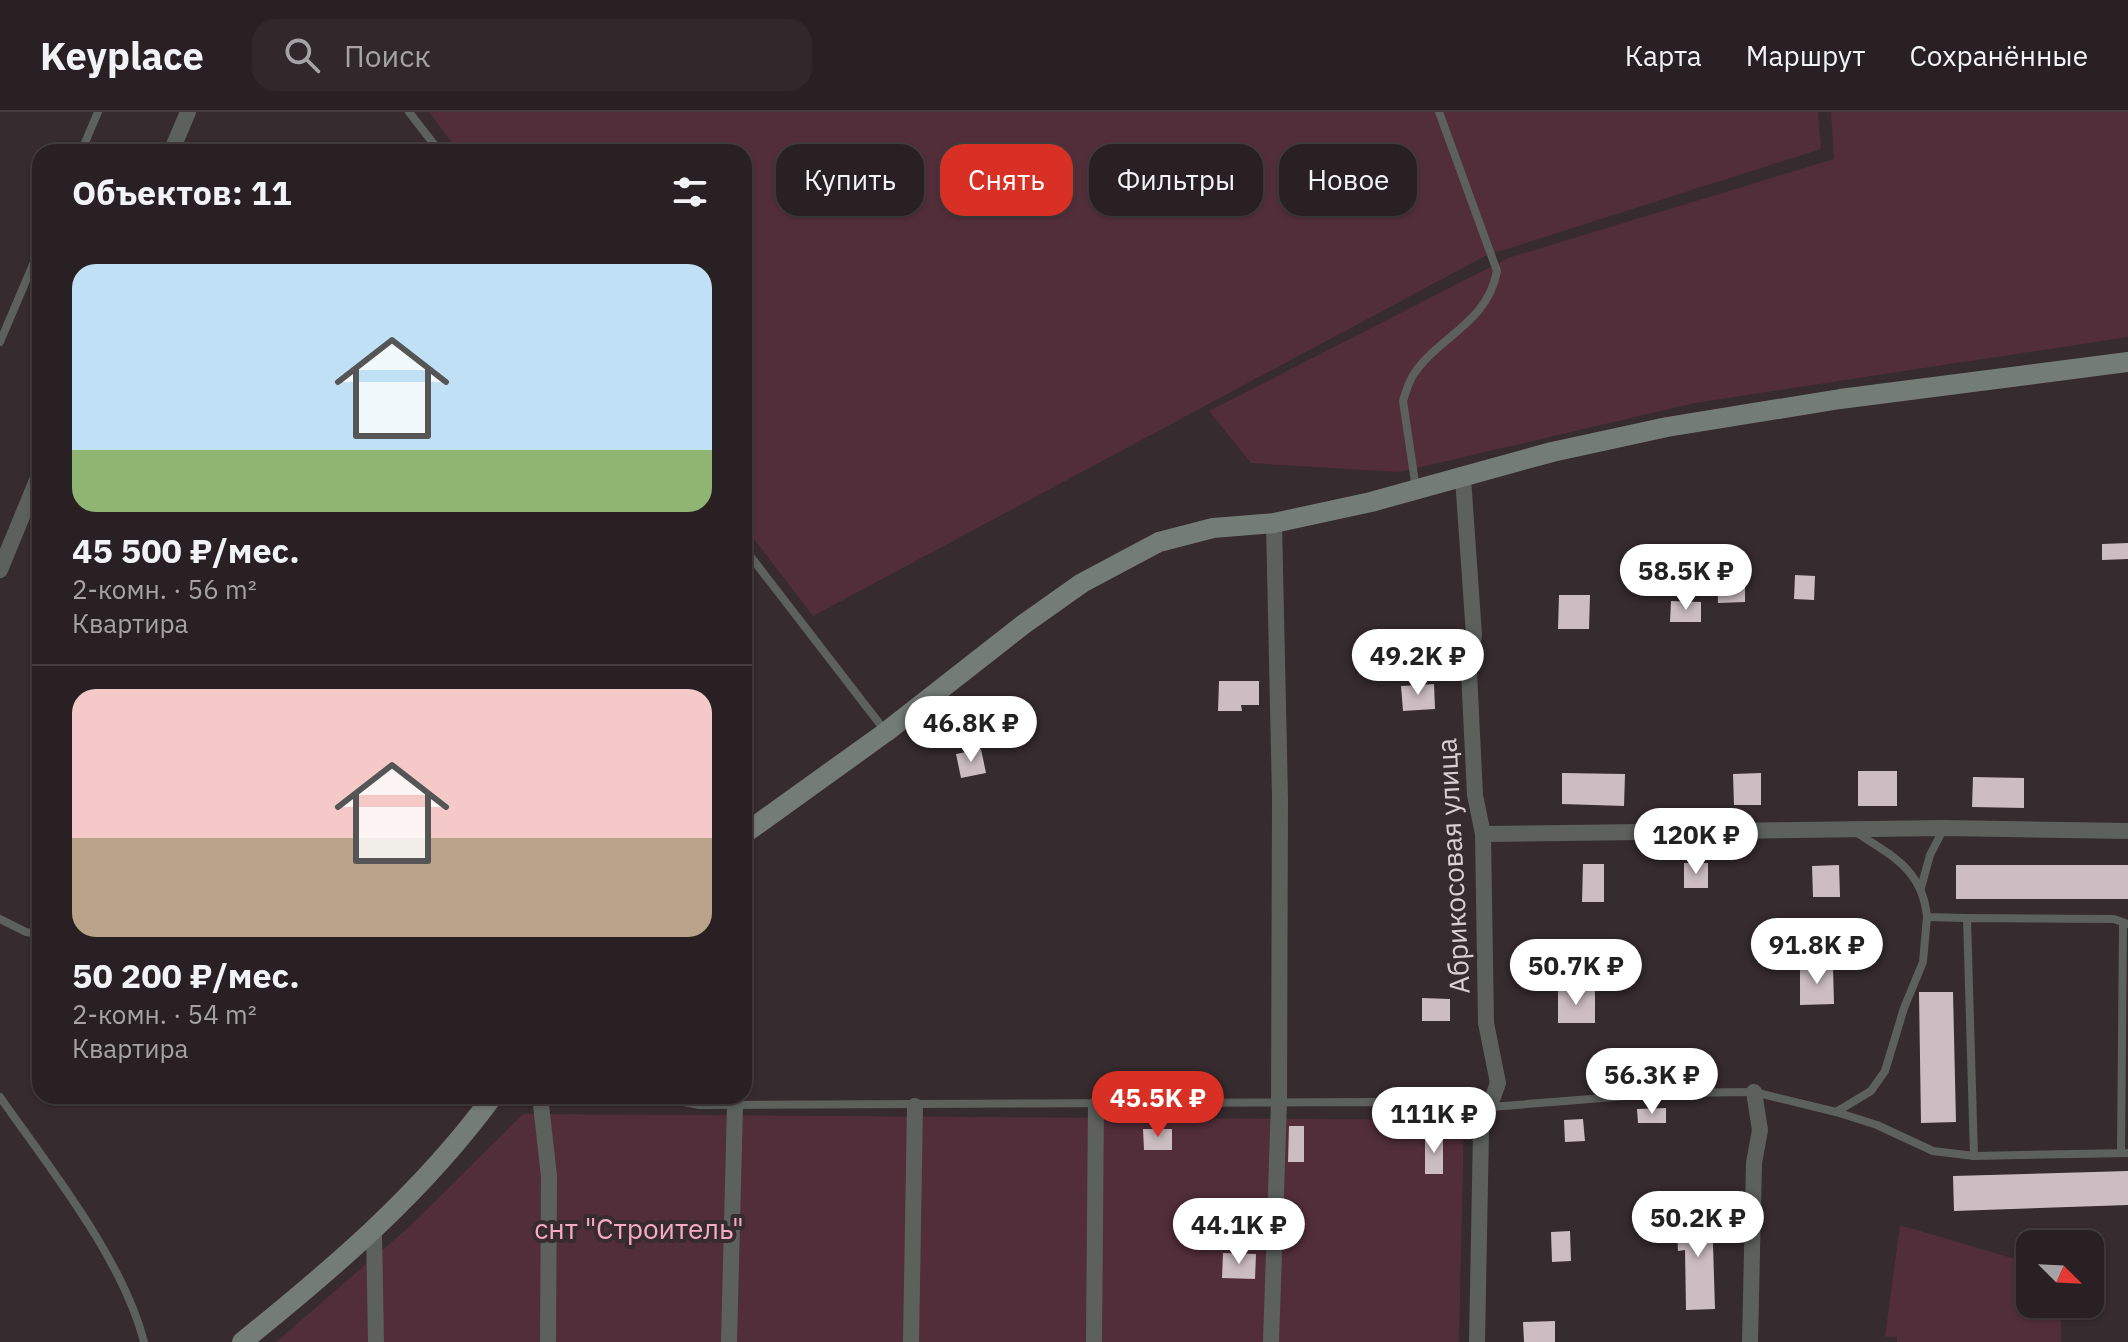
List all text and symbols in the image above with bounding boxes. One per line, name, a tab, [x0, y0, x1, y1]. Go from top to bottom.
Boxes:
search box	[252, 19, 812, 91]
text: Keyplace	[40, 31, 204, 80]
icon: search	[280, 33, 324, 77]
text: Поиск	[344, 36, 431, 75]
text: Карта	[1625, 37, 1702, 74]
text: Маршрут	[1746, 37, 1865, 74]
text: Сохранённые	[1909, 37, 2088, 74]
chip: Купить	[776, 144, 924, 216]
chip: Снять	[940, 144, 1073, 216]
chip: Фильтры	[1089, 144, 1263, 216]
chip: Новое	[1279, 144, 1417, 216]
text: Объектов: 11	[72, 170, 292, 214]
icon: filters	[668, 170, 712, 214]
icon: home	[320, 316, 464, 460]
text: 45 500 ₽/мес.	[72, 528, 300, 572]
pin: 58.5K ₽	[1612, 544, 1760, 612]
text: 58.5K ₽	[1638, 553, 1734, 587]
text: 2-комн. · 56 m²	[72, 572, 257, 606]
text: Квартира	[72, 606, 189, 640]
pin: 49.2K ₽	[1344, 629, 1492, 697]
text: 49.2K ₽	[1370, 638, 1466, 672]
pin: 46.8K ₽	[897, 696, 1045, 764]
text: 46.8K ₽	[923, 705, 1019, 739]
street label: Абрикосовая улица	[1427, 737, 1478, 995]
icon: home	[320, 741, 464, 885]
pin: 120K ₽	[1631, 808, 1761, 876]
text: 120K ₽	[1652, 817, 1740, 851]
pin: 91.8K ₽	[1743, 918, 1891, 986]
text: 91.8K ₽	[1769, 927, 1865, 961]
pin: 50.7K ₽	[1502, 939, 1650, 1007]
text: 50.7K ₽	[1528, 948, 1624, 982]
text: 50 200 ₽/мес.	[72, 953, 300, 997]
text: 2-комн. · 54 m²	[72, 997, 257, 1031]
text: Квартира	[72, 1031, 189, 1065]
pin: 56.3K ₽	[1578, 1048, 1726, 1116]
text: 56.3K ₽	[1604, 1057, 1700, 1091]
pin: 45.5K ₽	[1084, 1071, 1232, 1139]
text: 45.5K ₽	[1110, 1080, 1206, 1114]
pin: 111K ₽	[1369, 1087, 1499, 1155]
text: 111K ₽	[1390, 1096, 1478, 1130]
pin: 50.2K ₽	[1624, 1191, 1772, 1259]
pin: 44.1K ₽	[1165, 1198, 1313, 1266]
text: 50.2K ₽	[1650, 1200, 1746, 1234]
text: 44.1K ₽	[1191, 1207, 1287, 1241]
park label: снт "Строитель"	[534, 1210, 744, 1247]
north arrow	[2016, 1230, 2104, 1318]
map controls	[2016, 1230, 2104, 1318]

